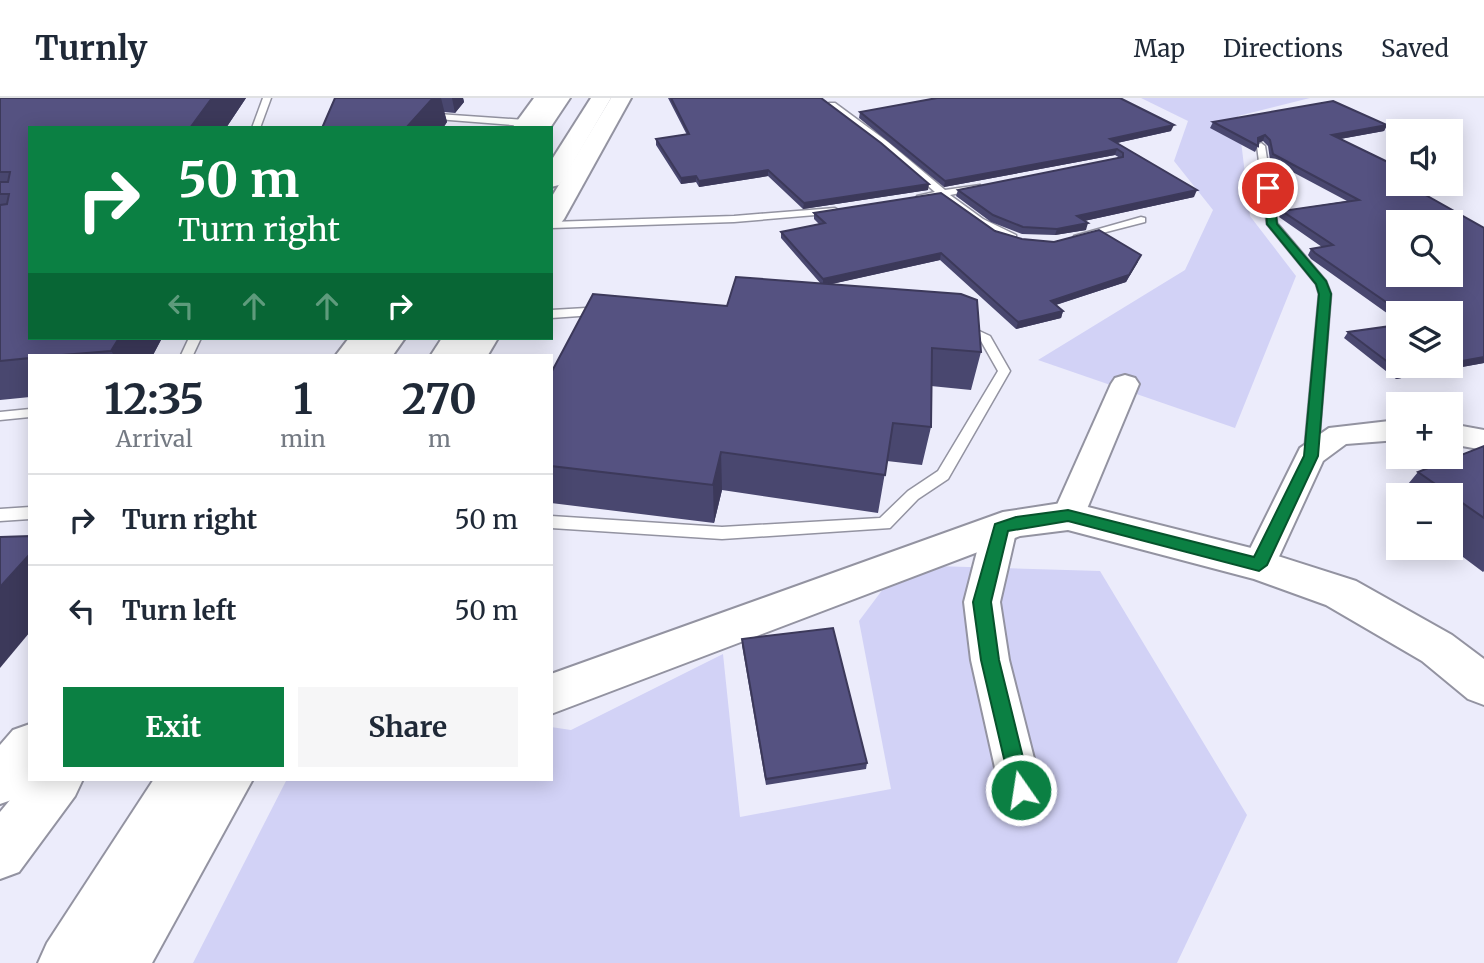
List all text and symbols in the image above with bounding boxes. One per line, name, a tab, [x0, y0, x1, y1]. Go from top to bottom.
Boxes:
text: Turnly	[35, 28, 147, 69]
text: Map	[1134, 33, 1185, 64]
text: Directions	[1223, 33, 1343, 64]
text: Saved	[1381, 33, 1449, 64]
map controls	[1386, 119, 1463, 560]
button: sound	[1386, 119, 1463, 196]
text: 50 m	[178, 149, 299, 210]
icon: right	[63, 154, 154, 245]
pin	[1238, 158, 1298, 218]
icon: arrive	[1249, 169, 1287, 207]
text: Turn right	[178, 210, 340, 250]
button: search	[1386, 210, 1463, 287]
icon: left	[162, 287, 200, 325]
icon: ahead	[235, 287, 273, 325]
icon: ahead	[308, 287, 346, 325]
icon: right	[381, 287, 419, 325]
button: layers	[1386, 301, 1463, 378]
text: 12:35	[104, 373, 204, 425]
text: 1	[293, 373, 313, 425]
text: 270	[402, 373, 477, 425]
button: +	[1386, 392, 1463, 469]
text: Arrival	[116, 424, 193, 453]
text: min	[280, 424, 326, 453]
text: m	[428, 424, 451, 453]
button: −	[1386, 483, 1463, 560]
icon: right	[63, 501, 101, 539]
text: Turn right	[122, 503, 257, 536]
text: 50 m	[454, 503, 518, 536]
icon: left	[63, 592, 101, 630]
text: Turn left	[122, 594, 236, 627]
text: 50 m	[454, 594, 518, 627]
button: Exit	[63, 687, 284, 767]
button: Share	[298, 687, 518, 767]
position arrow	[984, 753, 1058, 827]

